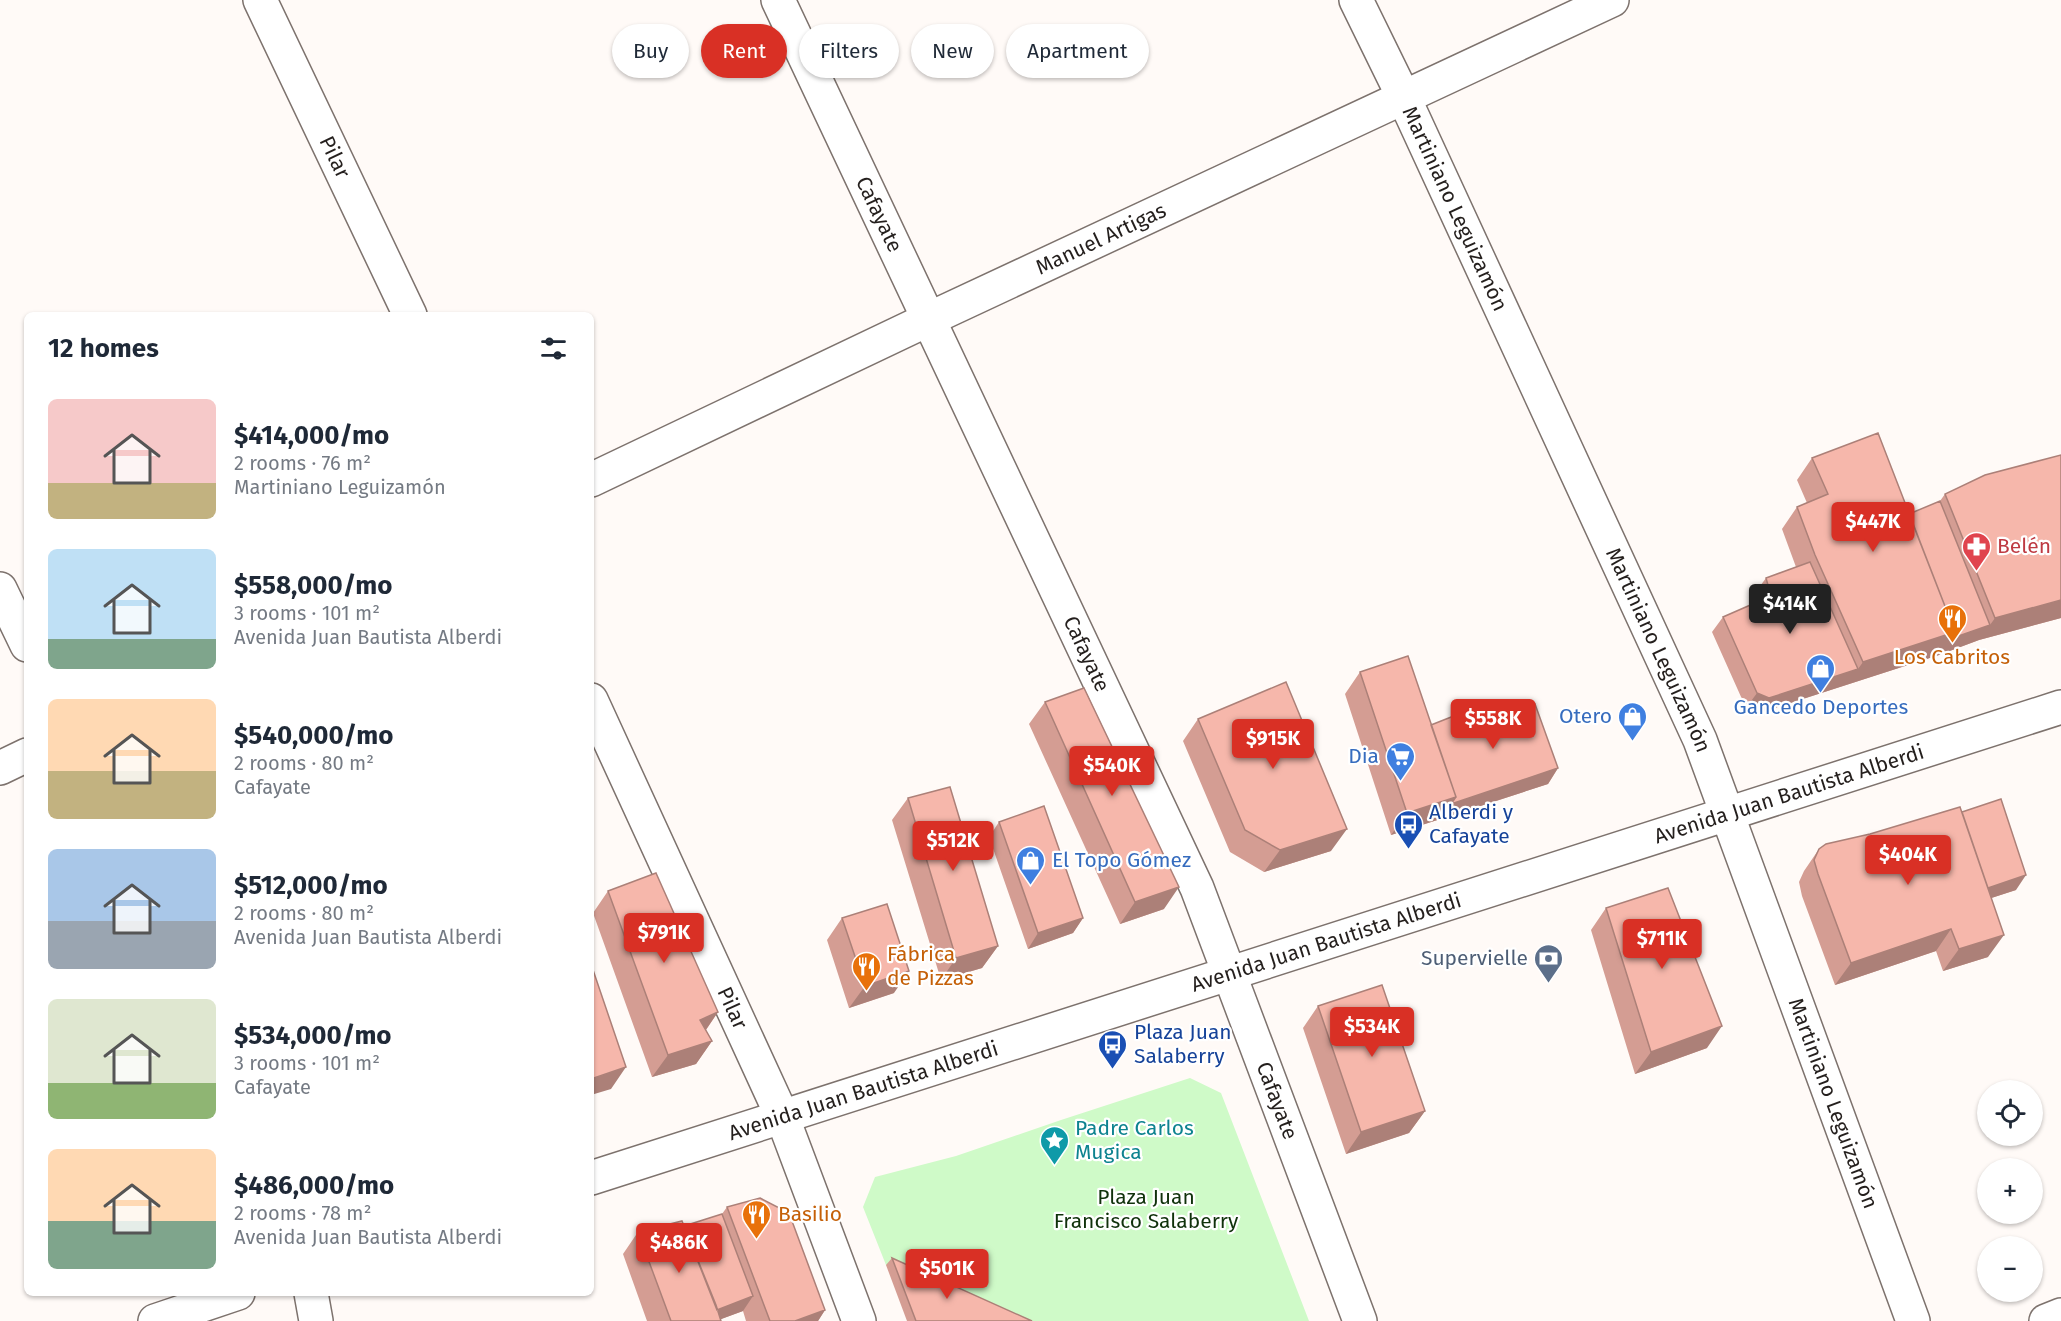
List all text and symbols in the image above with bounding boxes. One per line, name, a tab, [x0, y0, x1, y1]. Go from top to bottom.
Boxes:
chip: Buy	[612, 24, 689, 78]
chip: Rent	[701, 24, 787, 78]
chip: Filters	[799, 24, 899, 78]
chip: New	[911, 24, 994, 78]
chip: Apartment	[1006, 24, 1149, 78]
street label: Martiniano Leguizamón	[1397, 102, 1513, 315]
street label: Pilar	[314, 132, 356, 182]
street label: Cafayate	[850, 172, 908, 256]
street label: Manuel Artigas	[1032, 197, 1170, 280]
icon: filters	[537, 332, 570, 365]
text: 12 homes	[48, 333, 159, 364]
text: $414,000/mo	[234, 420, 389, 451]
icon: home	[96, 423, 168, 495]
text: 2 rooms · 76 m²	[234, 451, 371, 475]
text: Martiniano Leguizamón	[234, 475, 446, 499]
pin: $447K	[1831, 502, 1915, 553]
text: $447K	[1845, 509, 1901, 533]
pharmacy icon: Belén	[1960, 530, 1992, 572]
place label: Belén	[1997, 533, 2051, 559]
street label: Martiniano Leguizamón	[1600, 544, 1716, 756]
text: $558,000/mo	[234, 570, 393, 601]
icon: home	[96, 573, 168, 645]
pin: $414K	[1748, 584, 1832, 635]
text: $414K	[1763, 591, 1817, 615]
text: 3 rooms · 101 m²	[234, 601, 380, 625]
restaurant icon: Los Cabritos	[1936, 602, 1968, 644]
street label: Cafayate	[1058, 612, 1116, 696]
text: Avenida Juan Bautista Alberdi	[234, 625, 502, 649]
place label: Los Cabritos	[1894, 644, 2010, 670]
shop icon: Gancedo Deportes	[1805, 652, 1837, 694]
place label: Gancedo Deportes	[1734, 694, 1909, 720]
pin: $558K	[1451, 699, 1535, 750]
shop icon: Otero	[1617, 700, 1649, 742]
place label: Otero	[1559, 703, 1612, 729]
text: $558K	[1465, 706, 1521, 730]
pin: $915K	[1231, 719, 1315, 770]
text: $540,000/mo	[234, 720, 394, 751]
icon: home	[96, 723, 168, 795]
text: $915K	[1246, 726, 1300, 750]
street label: Avenida Juan Bautista Alberdi	[1651, 739, 1927, 850]
supermarket icon: Dia	[1384, 740, 1416, 782]
place label: Dia	[1348, 743, 1379, 769]
pin: $540K	[1070, 746, 1154, 797]
text: 2 rooms · 80 m²	[234, 751, 374, 775]
text: $540K	[1083, 753, 1141, 777]
text: Cafayate	[234, 775, 311, 799]
place label: Alberdi y Cafayate	[1429, 799, 1514, 849]
bus stop icon: Alberdi y Cafayate	[1392, 808, 1424, 850]
pin: $512K	[911, 821, 995, 872]
text: $512K	[927, 828, 979, 852]
pin: $404K	[1866, 835, 1950, 886]
text: $404K	[1879, 842, 1937, 866]
shop icon: El Topo Gómez	[1015, 844, 1047, 886]
place label: El Topo Gómez	[1052, 847, 1191, 873]
text: $512,000/mo	[234, 870, 388, 901]
icon: home	[96, 873, 168, 945]
street label: Avenida Juan Bautista Alberdi	[1188, 887, 1464, 998]
text: 2 rooms · 80 m²	[234, 901, 374, 925]
pin: $791K	[622, 913, 706, 964]
pin: $711K	[1620, 919, 1704, 970]
text: $791K	[638, 920, 690, 944]
text: Avenida Juan Bautista Alberdi	[234, 925, 502, 949]
text: $711K	[1637, 926, 1687, 950]
place label: Fábrica de Pizzas	[887, 941, 974, 991]
bank icon: Supervielle	[1533, 942, 1565, 984]
place label: Supervielle	[1421, 945, 1528, 971]
restaurant icon: Fábrica de Pizzas	[850, 950, 882, 992]
street label: Pilar	[712, 983, 753, 1033]
street label: Martiniano Leguizamón	[1783, 994, 1884, 1212]
pin: $534K	[1330, 1007, 1414, 1058]
text: $534K	[1344, 1014, 1400, 1038]
place label: Plaza Juan Salaberry	[1134, 1019, 1232, 1069]
text: $534,000/mo	[234, 1020, 392, 1051]
icon: home	[96, 1023, 168, 1095]
bus stop icon: Plaza Juan Salaberry	[1097, 1028, 1129, 1070]
street label: Avenida Juan Bautista Alberdi	[725, 1035, 1002, 1146]
text: 3 rooms · 101 m²	[234, 1051, 380, 1075]
street label: Cafayate	[1251, 1058, 1303, 1143]
text: Cafayate	[234, 1075, 311, 1099]
map controls	[1977, 1080, 2043, 1302]
button: locate	[1977, 1080, 2043, 1146]
place label: Padre Carlos Mugica	[1075, 1115, 1194, 1165]
place icon: Padre Carlos Mugica	[1038, 1124, 1070, 1166]
button: +	[1977, 1158, 2043, 1224]
text: $486,000/mo	[234, 1170, 394, 1201]
icon: home	[96, 1173, 168, 1245]
park label: Plaza Juan Francisco Salaberry	[1054, 1184, 1239, 1234]
restaurant icon: Basilio	[741, 1198, 773, 1240]
text: 2 rooms · 78 m²	[234, 1201, 371, 1225]
place label: Basilio	[778, 1201, 842, 1227]
pin: $486K	[637, 1223, 721, 1274]
text: Avenida Juan Bautista Alberdi	[234, 1225, 502, 1249]
text: $486K	[650, 1230, 708, 1254]
button: −	[1977, 1236, 2043, 1302]
pin: $501K	[905, 1249, 989, 1300]
text: $501K	[920, 1256, 974, 1280]

